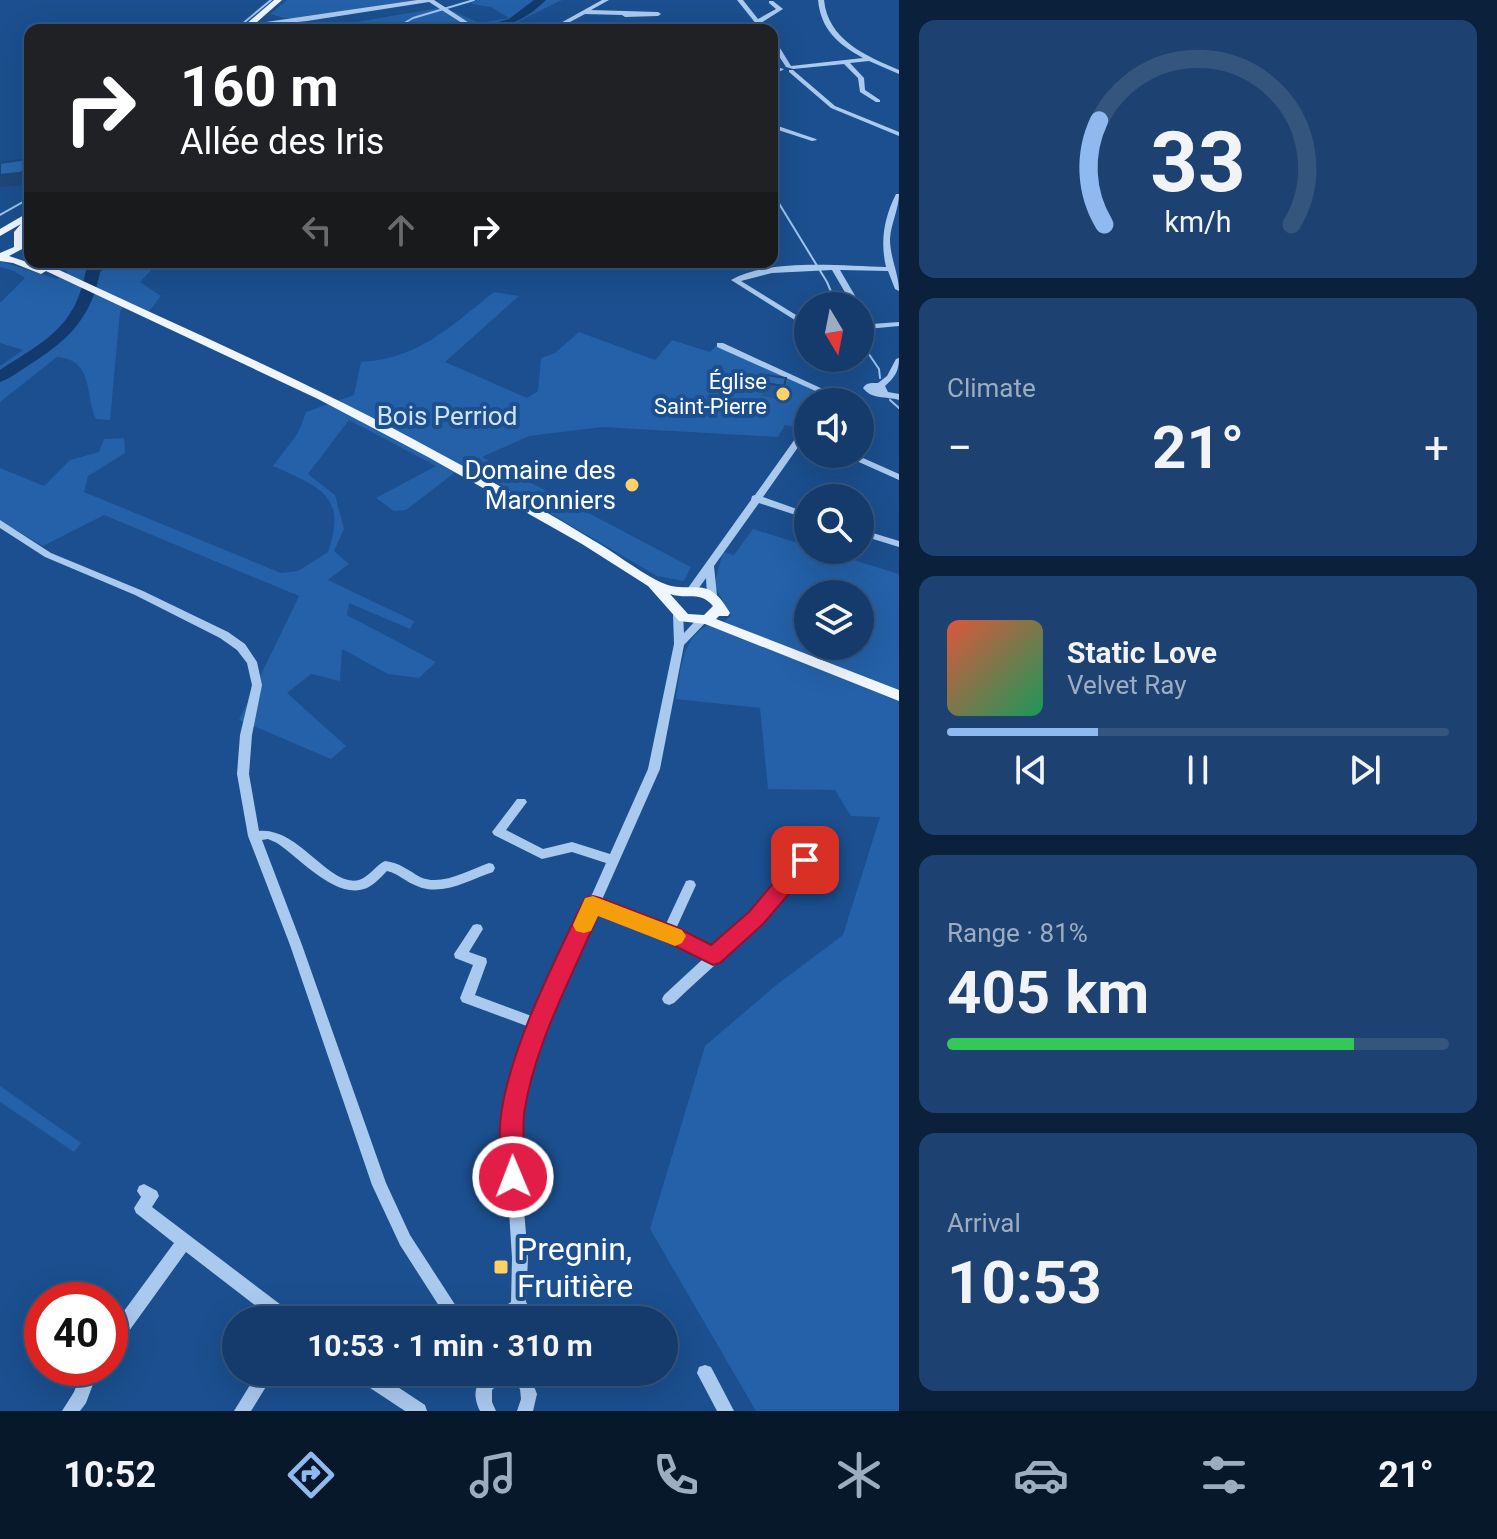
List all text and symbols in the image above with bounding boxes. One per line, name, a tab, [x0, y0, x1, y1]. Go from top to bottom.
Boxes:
text: 160 m	[180, 54, 339, 120]
icon: right	[48, 56, 152, 160]
text: 33	[1150, 114, 1246, 211]
text: Allée des Iris	[180, 121, 384, 163]
text: km/h	[1164, 205, 1232, 239]
icon: left	[295, 208, 339, 252]
icon: ahead	[379, 208, 423, 252]
icon: right	[463, 208, 507, 252]
north arrow	[794, 292, 874, 372]
map controls	[794, 292, 874, 660]
place label: Église Saint-Pierre	[654, 369, 767, 419]
text: Climate	[947, 373, 1036, 403]
marker: Église Saint-Pierre	[774, 385, 792, 403]
button: sound	[794, 388, 874, 468]
park label: Bois Perriod	[377, 401, 517, 431]
text: 21°	[1152, 412, 1244, 483]
text: −	[947, 422, 972, 474]
text: +	[1424, 422, 1449, 474]
place label: Domaine des Maronniers	[464, 455, 616, 515]
marker: Domaine des Maronniers	[623, 476, 641, 494]
button: search	[794, 484, 874, 564]
button: layers	[794, 580, 874, 660]
text: Static Love	[1067, 635, 1217, 670]
text: Velvet Ray	[1067, 670, 1187, 700]
icon: previous	[1009, 748, 1053, 792]
icon: pause	[1176, 748, 1220, 792]
icon: next	[1343, 748, 1387, 792]
pin	[771, 826, 839, 894]
icon: arrive	[783, 838, 827, 882]
text: Range · 81%	[947, 918, 1088, 948]
text: 405 km	[947, 957, 1149, 1028]
position arrow	[471, 1135, 555, 1219]
text: Arrival	[947, 1208, 1021, 1238]
place label: Pregnin, Fruitière	[517, 1230, 633, 1305]
text: 10:53	[947, 1247, 1102, 1318]
marker: Pregnin, Fruitière	[492, 1258, 510, 1276]
speed limit sign: 40	[24, 1282, 128, 1386]
text: 10:53 · 1 min · 310 m	[307, 1328, 593, 1363]
icon: directions	[283, 1447, 339, 1503]
icon: music	[465, 1447, 521, 1503]
icon: phone	[648, 1447, 704, 1503]
icon: climate	[831, 1447, 887, 1503]
icon: car	[1013, 1447, 1069, 1503]
icon: filters	[1196, 1447, 1252, 1503]
text: 10:52	[63, 1454, 156, 1496]
text: 21°	[1378, 1454, 1434, 1496]

